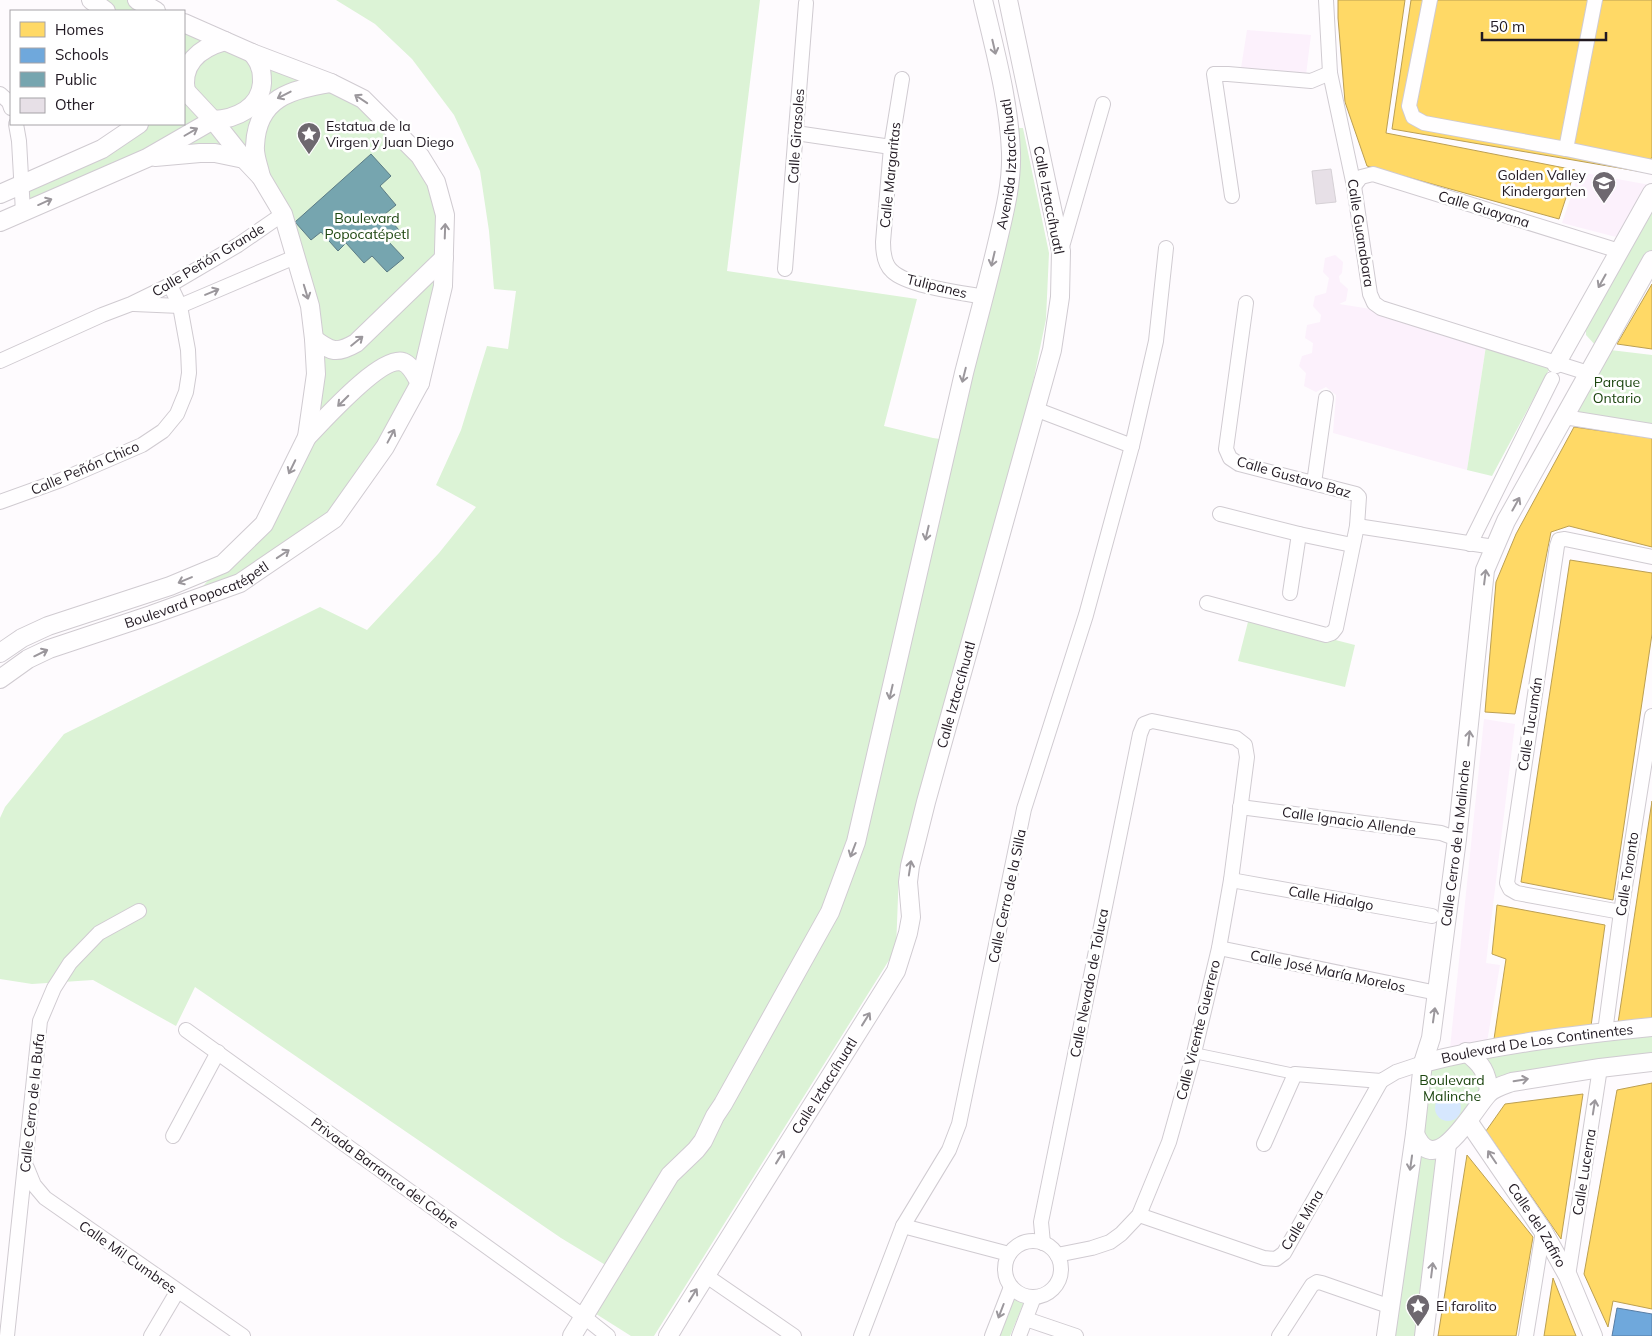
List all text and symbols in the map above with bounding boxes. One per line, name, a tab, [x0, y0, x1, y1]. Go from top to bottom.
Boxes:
legend	[10, 10, 185, 125]
scale bar	[1482, 10, 1606, 42]
text: 50 m	[1490, 17, 1525, 36]
text: Homes	[55, 20, 104, 39]
one-way arrow	[990, 39, 999, 55]
text: Schools	[55, 45, 109, 64]
text: Public	[55, 70, 97, 89]
street label: Calle Girasoles	[784, 88, 808, 184]
one-way arrow	[277, 90, 292, 100]
one-way arrow	[354, 94, 368, 104]
text: Other	[55, 95, 95, 114]
street label: Avenida Iztaccíhuatl	[992, 98, 1020, 231]
place label: Estatua de la Virgen y Juan Diego	[326, 117, 454, 151]
place icon: Estatua de la Virgen y Juan Diego	[296, 121, 322, 155]
street label: Calle Margaritas	[875, 121, 905, 229]
one-way arrow	[184, 127, 198, 137]
street label: Calle Iztaccíhuatl	[1030, 144, 1068, 256]
place label: Golden Valley Kindergarten	[1498, 166, 1587, 200]
school or university icon: Golden Valley Kindergarten	[1591, 170, 1617, 204]
street label: Calle Guanabara	[1344, 178, 1378, 288]
street label: Calle Guayana	[1436, 187, 1532, 231]
one-way arrow	[37, 196, 52, 206]
park label: Boulevard Popocatépetl	[324, 209, 410, 243]
street label: Calle Peñón Grande	[148, 219, 268, 301]
one-way arrow	[440, 223, 449, 239]
one-way arrow	[988, 251, 997, 267]
street label: Tulipanes	[905, 270, 969, 302]
one-way arrow	[1597, 273, 1606, 288]
one-way arrow	[301, 283, 311, 299]
one-way arrow	[204, 286, 219, 296]
one-way arrow	[350, 335, 363, 346]
one-way arrow	[959, 366, 968, 382]
park label: Parque Ontario	[1593, 373, 1641, 407]
one-way arrow	[337, 395, 349, 407]
one-way arrow	[386, 428, 396, 443]
street label: Calle Peñón Chico	[28, 437, 142, 499]
street label: Calle Gustavo Baz	[1235, 452, 1353, 502]
one-way arrow	[287, 459, 297, 474]
one-way arrow	[1511, 497, 1521, 511]
one-way arrow	[922, 525, 931, 541]
one-way arrow	[276, 549, 290, 559]
street label: Boulevard Popocatépetl	[122, 557, 272, 632]
one-way arrow	[1480, 569, 1490, 585]
one-way arrow	[178, 575, 193, 585]
street label: Calle Iztaccíhuatl	[932, 639, 979, 750]
one-way arrow	[33, 648, 48, 657]
street label: Calle Tucumán	[1514, 676, 1546, 772]
one-way arrow	[886, 683, 895, 699]
one-way arrow	[1464, 731, 1473, 747]
street label: Calle Cerro de la Malinche	[1437, 759, 1474, 928]
street label: Calle Ignacio Allende	[1281, 803, 1417, 839]
street label: Calle Cerro de la Silla	[984, 827, 1030, 965]
street label: Calle Toronto	[1611, 831, 1643, 917]
one-way arrow	[848, 842, 857, 857]
one-way arrow	[906, 860, 916, 876]
street label: Calle Hidalgo	[1287, 882, 1375, 914]
street label: Calle Nevado de Toluca	[1066, 907, 1112, 1059]
street label: Calle José María Morelos	[1249, 946, 1407, 996]
street label: Calle Vicente Guerrero	[1172, 958, 1224, 1102]
one-way arrow	[1429, 1007, 1439, 1023]
one-way arrow	[861, 1013, 871, 1027]
street label: Boulevard De Los Continentes	[1439, 1020, 1634, 1067]
street label: Calle Cerro de la Bufa	[16, 1033, 48, 1173]
street label: Calle Iztaccíhuatl	[787, 1034, 861, 1137]
park label: Boulevard Malinche	[1419, 1071, 1485, 1105]
one-way arrow	[1513, 1075, 1529, 1085]
one-way arrow	[1589, 1099, 1599, 1115]
street label: Privada Barranca del Cobre	[308, 1113, 462, 1233]
street label: Calle Lucerna	[1568, 1127, 1600, 1217]
one-way arrow	[775, 1150, 785, 1164]
one-way arrow	[1487, 1150, 1497, 1164]
one-way arrow	[1406, 1155, 1416, 1171]
street label: Calle del Zafiro	[1504, 1179, 1570, 1270]
street label: Calle Mina	[1277, 1186, 1327, 1254]
street label: Calle Mil Cumbres	[75, 1216, 181, 1298]
one-way arrow	[1427, 1263, 1437, 1279]
one-way arrow	[689, 1288, 699, 1302]
place icon: El farolito	[1405, 1293, 1431, 1327]
place label: El farolito	[1436, 1297, 1497, 1315]
one-way arrow	[996, 1303, 1005, 1318]

